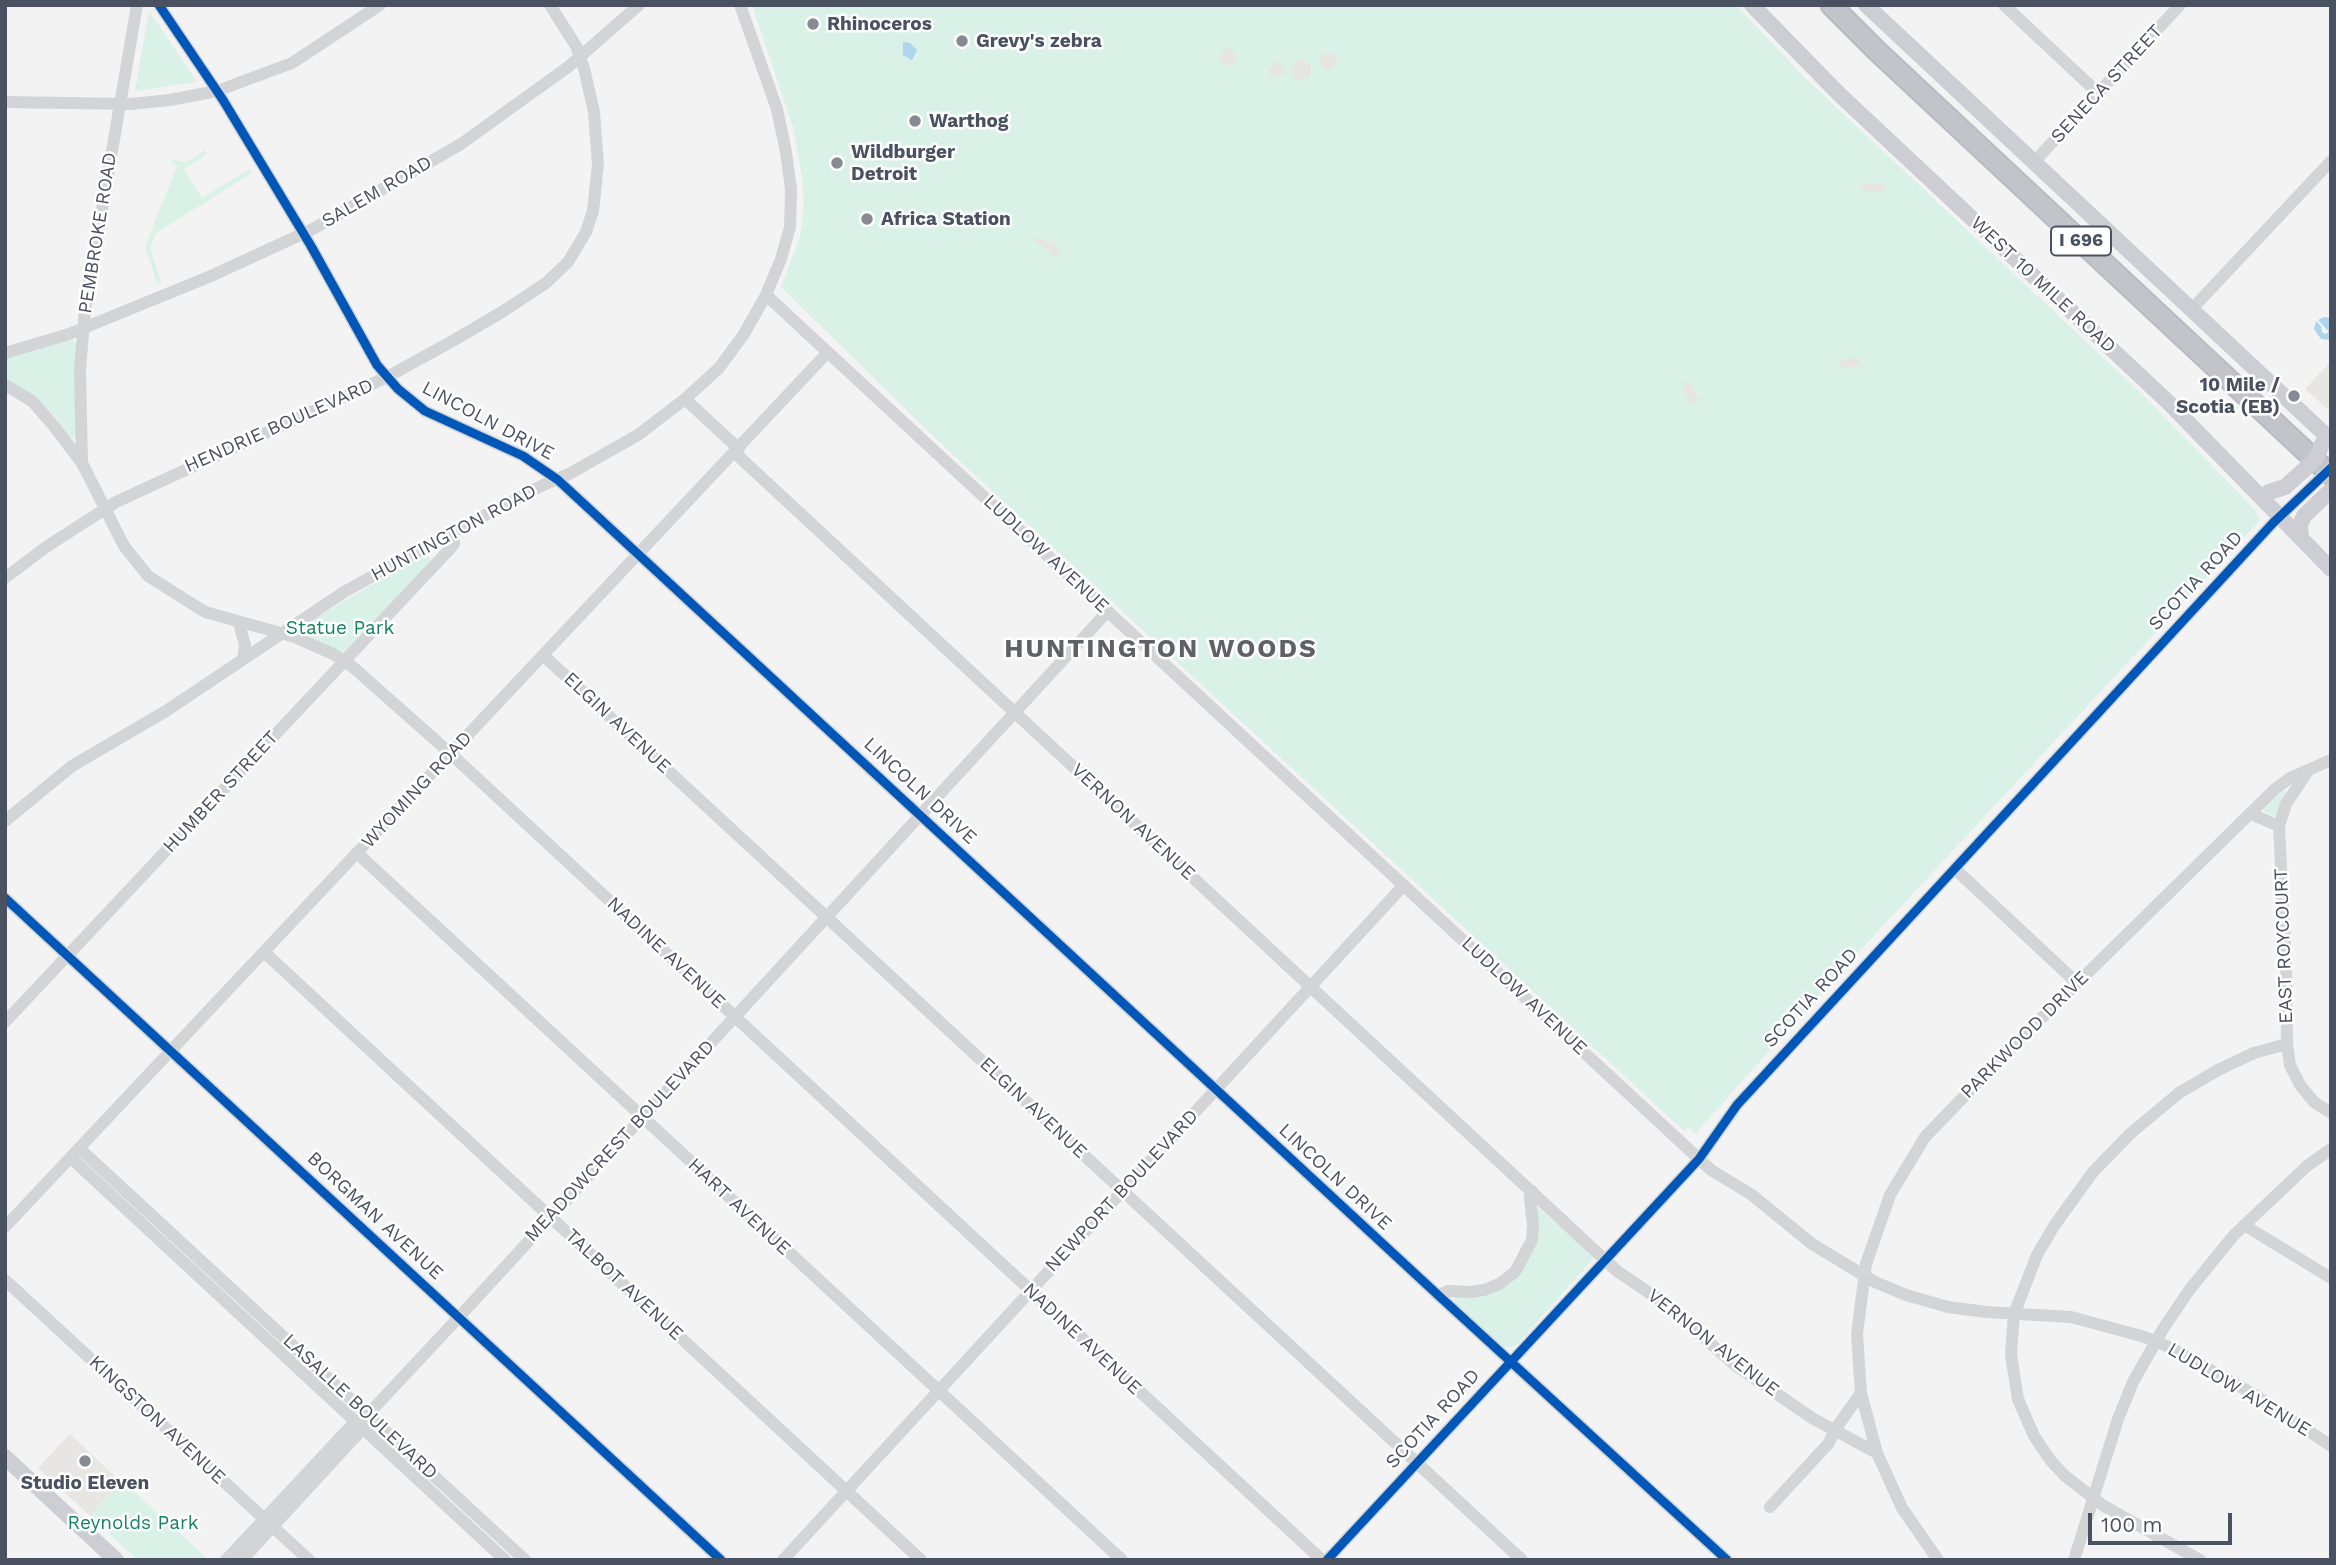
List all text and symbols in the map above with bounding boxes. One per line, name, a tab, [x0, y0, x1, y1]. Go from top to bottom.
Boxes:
place label: Rhinoceros	[827, 13, 932, 35]
marker: Rhinoceros	[805, 16, 821, 32]
street label: SENECA STREET	[2046, 20, 2168, 148]
place label: Grevy's zebra	[976, 30, 1102, 52]
marker: Grevy's zebra	[954, 33, 970, 49]
place label: Warthog	[929, 110, 1008, 132]
marker: Warthog	[907, 113, 923, 129]
place label: Wildburger Detroit	[851, 141, 955, 185]
street label: PEMBROKE ROAD	[74, 151, 122, 315]
street label: SALEM ROAD	[318, 151, 436, 233]
marker: Wildburger Detroit	[829, 155, 845, 171]
place label: Africa Station	[881, 208, 1011, 230]
marker: Africa Station	[859, 211, 875, 227]
street label: WEST 10 MILE ROAD	[1966, 212, 2120, 358]
road number: I 696	[2051, 227, 2111, 256]
street label: HENDRIE BOULEVARD	[181, 374, 377, 478]
place label: 10 Mile / Scotia (EB)	[2176, 374, 2280, 418]
street label: LINCOLN DRIVE	[418, 377, 558, 465]
marker: 10 Mile / Scotia (EB)	[2286, 388, 2302, 404]
street label: HUNTINGTON ROAD	[367, 480, 541, 586]
street label: LUDLOW AVENUE	[979, 490, 1113, 618]
street label: SCOTIA ROAD	[2144, 527, 2248, 635]
park label: Statue Park	[286, 617, 394, 639]
district label: HUNTINGTON WOODS	[1006, 633, 1316, 665]
street label: ELGIN AVENUE	[559, 668, 675, 778]
street label: HUMBER STREET	[159, 726, 283, 858]
street label: WYOMING ROAD	[357, 727, 477, 853]
street label: LINCOLN DRIVE	[859, 733, 981, 849]
street label: VERNON AVENUE	[1066, 759, 1200, 885]
street label: EAST ROYCOURT	[2270, 868, 2298, 1024]
street label: NADINE AVENUE	[602, 892, 730, 1014]
street label: LUDLOW AVENUE	[1457, 932, 1591, 1060]
street label: SCOTIA ROAD	[1759, 944, 1863, 1052]
street label: PARKWOOD DRIVE	[1956, 966, 2094, 1104]
street label: MEADOWCREST BOULEVARD	[520, 1035, 720, 1247]
street label: ELGIN AVENUE	[975, 1053, 1091, 1163]
street label: NEWPORT BOULEVARD	[1041, 1105, 1203, 1277]
street label: LINCOLN DRIVE	[1274, 1119, 1396, 1235]
street label: BORGMAN AVENUE	[302, 1147, 448, 1285]
street label: HART AVENUE	[683, 1154, 795, 1260]
street label: TALBOT AVENUE	[560, 1224, 688, 1346]
street label: NADINE AVENUE	[1018, 1278, 1146, 1400]
street label: VERNON AVENUE	[1643, 1284, 1783, 1402]
street label: LASALLE BOULEVARD	[278, 1329, 442, 1485]
street label: LUDLOW AVENUE	[2163, 1338, 2315, 1442]
street label: KINGSTON AVENUE	[84, 1351, 230, 1489]
street label: SCOTIA ROAD	[1381, 1365, 1485, 1473]
marker: Studio Eleven	[77, 1453, 93, 1469]
place label: Studio Eleven	[21, 1472, 149, 1494]
scale bar	[2091, 1498, 2234, 1542]
park label: Reynolds Park	[68, 1512, 198, 1534]
text: 100 m	[2101, 1512, 2163, 1537]

